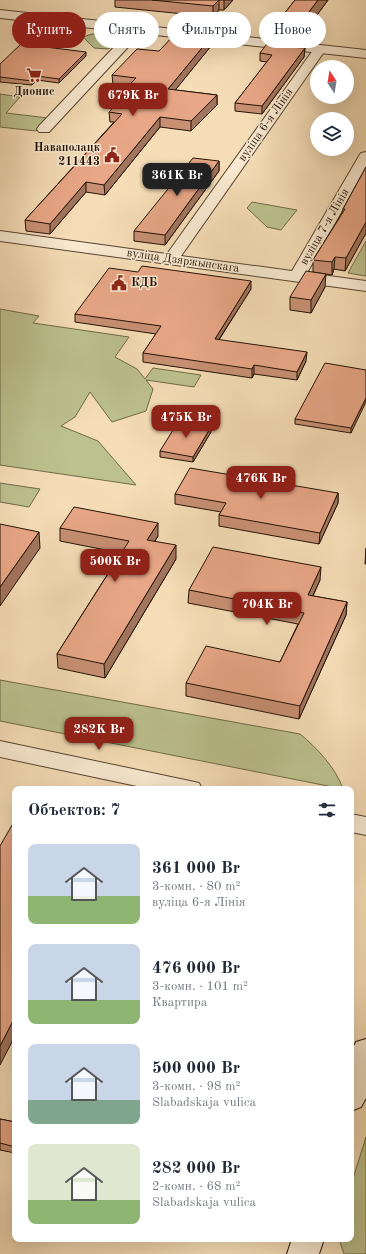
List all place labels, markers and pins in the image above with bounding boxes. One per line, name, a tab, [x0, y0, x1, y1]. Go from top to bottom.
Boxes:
supermarket icon: Дионис	[25, 66, 43, 84]
pin: 679K Br	[96, 83, 170, 117]
place label: Дионис	[13, 86, 55, 98]
place label: Наваполацк 211443	[34, 142, 101, 168]
public building icon: Наваполацк 211443	[103, 146, 121, 164]
pin: 361K Br	[140, 163, 214, 197]
public building icon: КДБ	[110, 274, 128, 292]
place label: КДБ	[131, 277, 157, 289]
pin: 475K Br	[149, 405, 223, 439]
pin: 476K Br	[224, 466, 298, 500]
pin: 500K Br	[78, 549, 152, 583]
pin: 704K Br	[230, 592, 304, 626]
pin: 282K Br	[62, 717, 136, 751]

